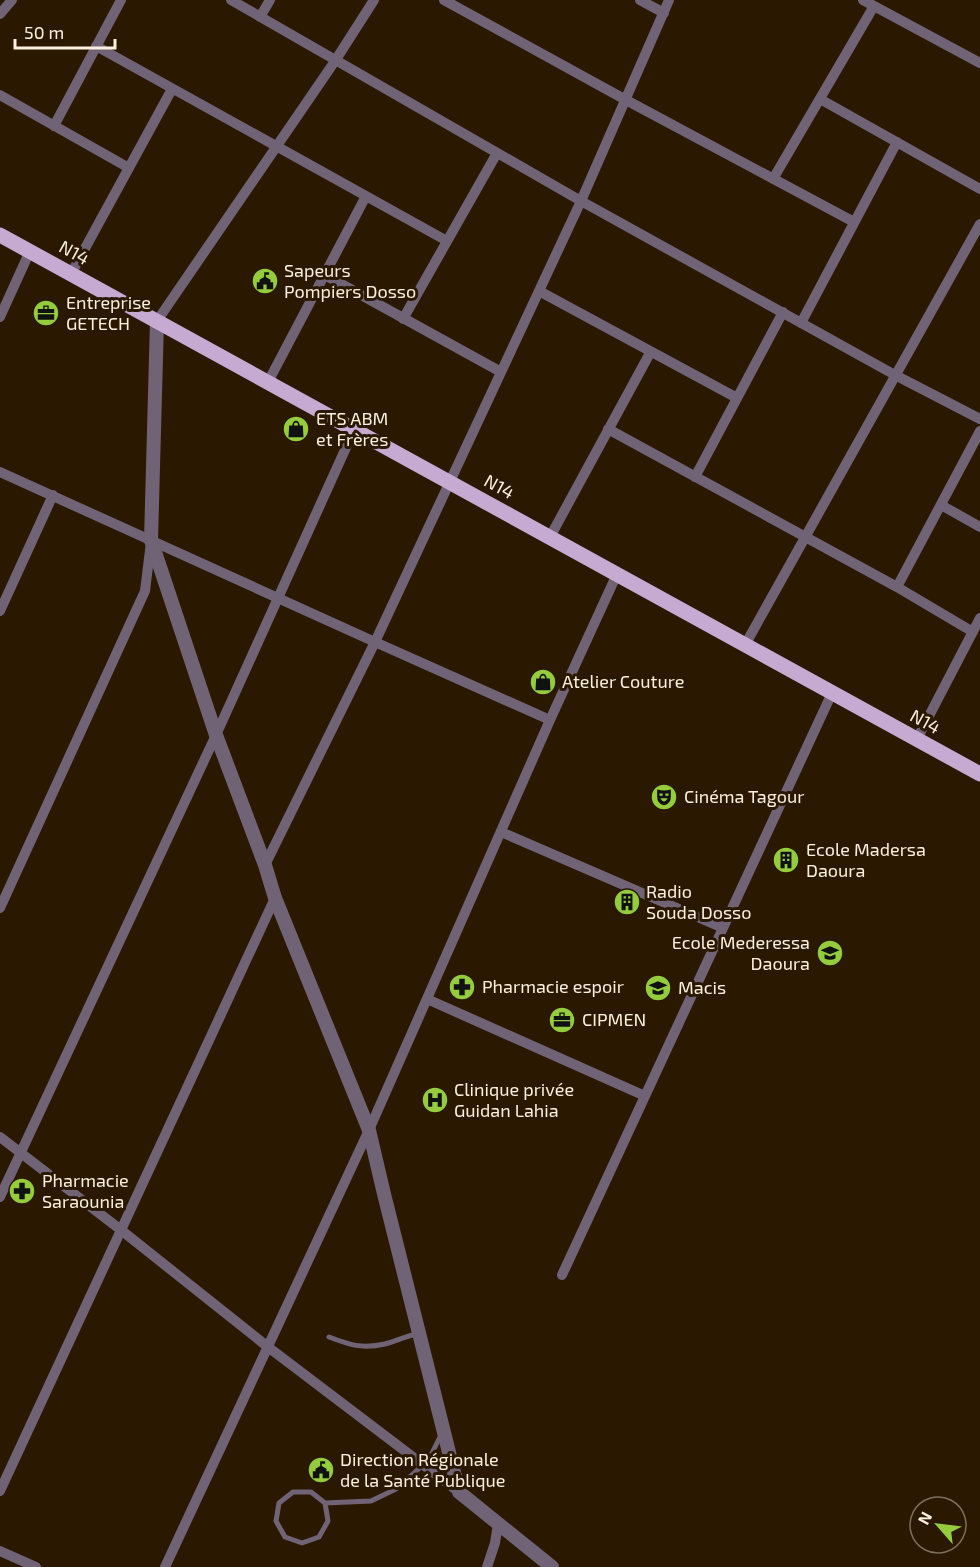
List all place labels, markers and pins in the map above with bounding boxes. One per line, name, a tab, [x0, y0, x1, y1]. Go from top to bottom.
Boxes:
place label: Sapeurs Pompiers Dosso	[284, 259, 416, 302]
public building icon: Sapeurs Pompiers Dosso	[250, 266, 280, 296]
place label: Entreprise GETECH	[66, 291, 151, 334]
office icon: Entreprise GETECH	[31, 298, 61, 328]
place label: ETS ABM et Frères	[316, 407, 388, 450]
shop icon: ETS ABM et Frères	[281, 414, 311, 444]
shop icon: Atelier Couture	[528, 667, 558, 697]
place label: Atelier Couture	[562, 670, 684, 692]
theatre icon: Cinéma Tagour	[649, 782, 679, 812]
place label: Cinéma Tagour	[684, 785, 804, 807]
place label: Ecole Madersa Daoura	[806, 838, 926, 881]
building icon: Ecole Madersa Daoura	[771, 845, 801, 875]
place label: Radio Souda Dosso	[646, 880, 751, 923]
building icon: Radio Souda Dosso	[612, 887, 642, 917]
place label: Ecole Mederessa Daoura	[672, 931, 810, 974]
school or university icon: Ecole Mederessa Daoura	[815, 938, 845, 968]
pharmacy icon: Pharmacie espoir	[447, 972, 477, 1002]
school or university icon: Macis	[643, 973, 673, 1003]
place label: Pharmacie espoir	[482, 975, 624, 997]
place label: Macis	[678, 976, 726, 998]
office icon: CIPMEN	[547, 1005, 577, 1035]
place label: CIPMEN	[582, 1008, 646, 1030]
place label: Clinique privée Guidan Lahia	[454, 1078, 574, 1121]
hospital icon: Clinique privée Guidan Lahia	[420, 1085, 450, 1115]
place label: Pharmacie Saraounia	[42, 1169, 129, 1212]
pharmacy icon: Pharmacie Saraounia	[7, 1176, 37, 1206]
place label: Direction Régionale de la Santé Publique	[340, 1448, 505, 1491]
public building icon: Direction Régionale de la Santé Publique	[306, 1455, 336, 1485]

